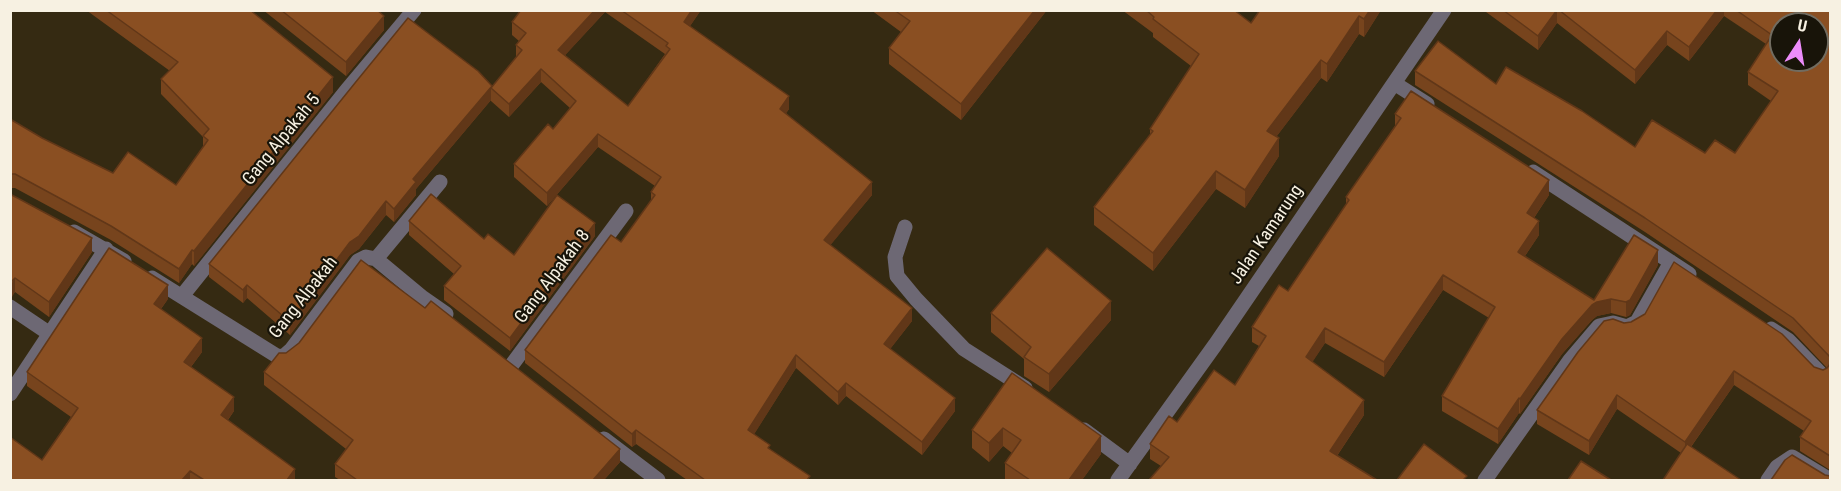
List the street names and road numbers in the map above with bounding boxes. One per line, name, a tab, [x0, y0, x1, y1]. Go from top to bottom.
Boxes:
street label: Gang Alpakah 5	[239, 90, 325, 190]
street label: Jalan Kamarung	[1226, 181, 1308, 289]
street label: Gang Alpakah 8	[511, 226, 595, 328]
street label: Gang Alpakah	[265, 253, 343, 343]

